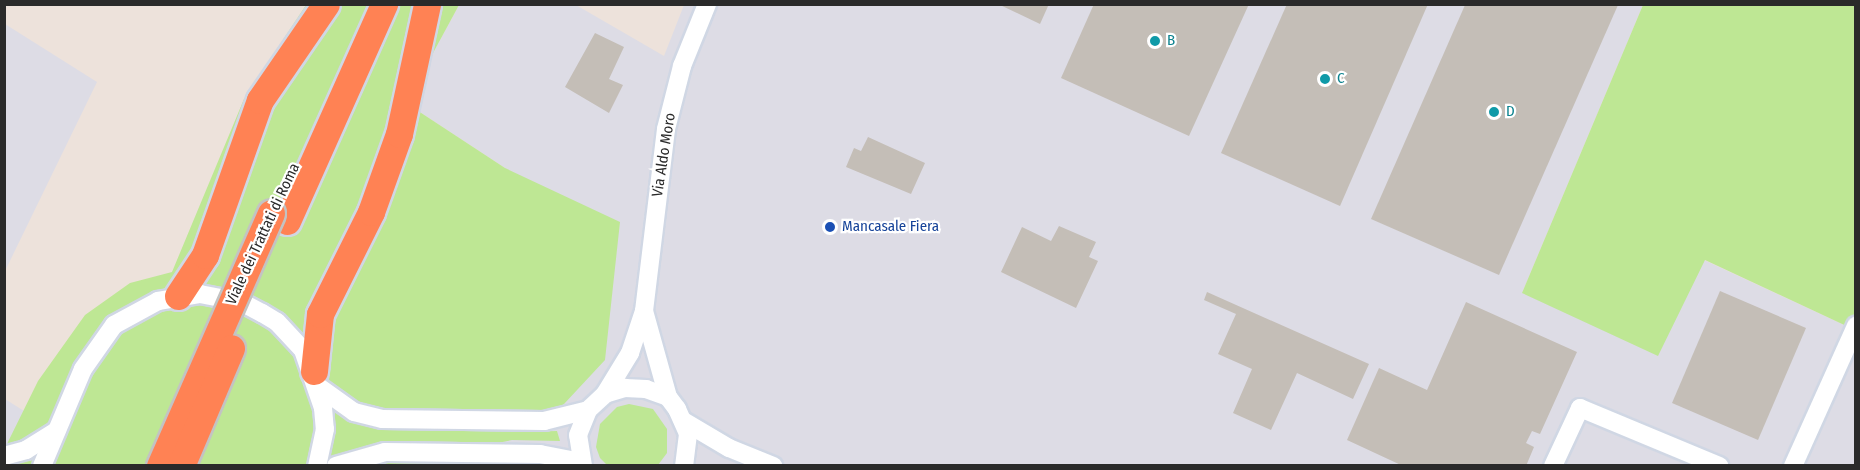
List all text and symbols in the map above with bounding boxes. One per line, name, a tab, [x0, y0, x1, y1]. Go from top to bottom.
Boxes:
place label: B	[1167, 32, 1175, 50]
marker: B	[1148, 34, 1162, 48]
place label: C	[1337, 70, 1345, 88]
marker: C	[1318, 72, 1332, 86]
place label: D	[1506, 103, 1515, 121]
marker: D	[1487, 105, 1501, 119]
street label: Via Aldo Moro	[648, 112, 680, 198]
street label: Viale dei Trattati di Roma	[222, 160, 304, 308]
place label: Mancasale Fiera	[842, 218, 939, 236]
marker: Mancasale Fiera	[823, 220, 837, 234]

